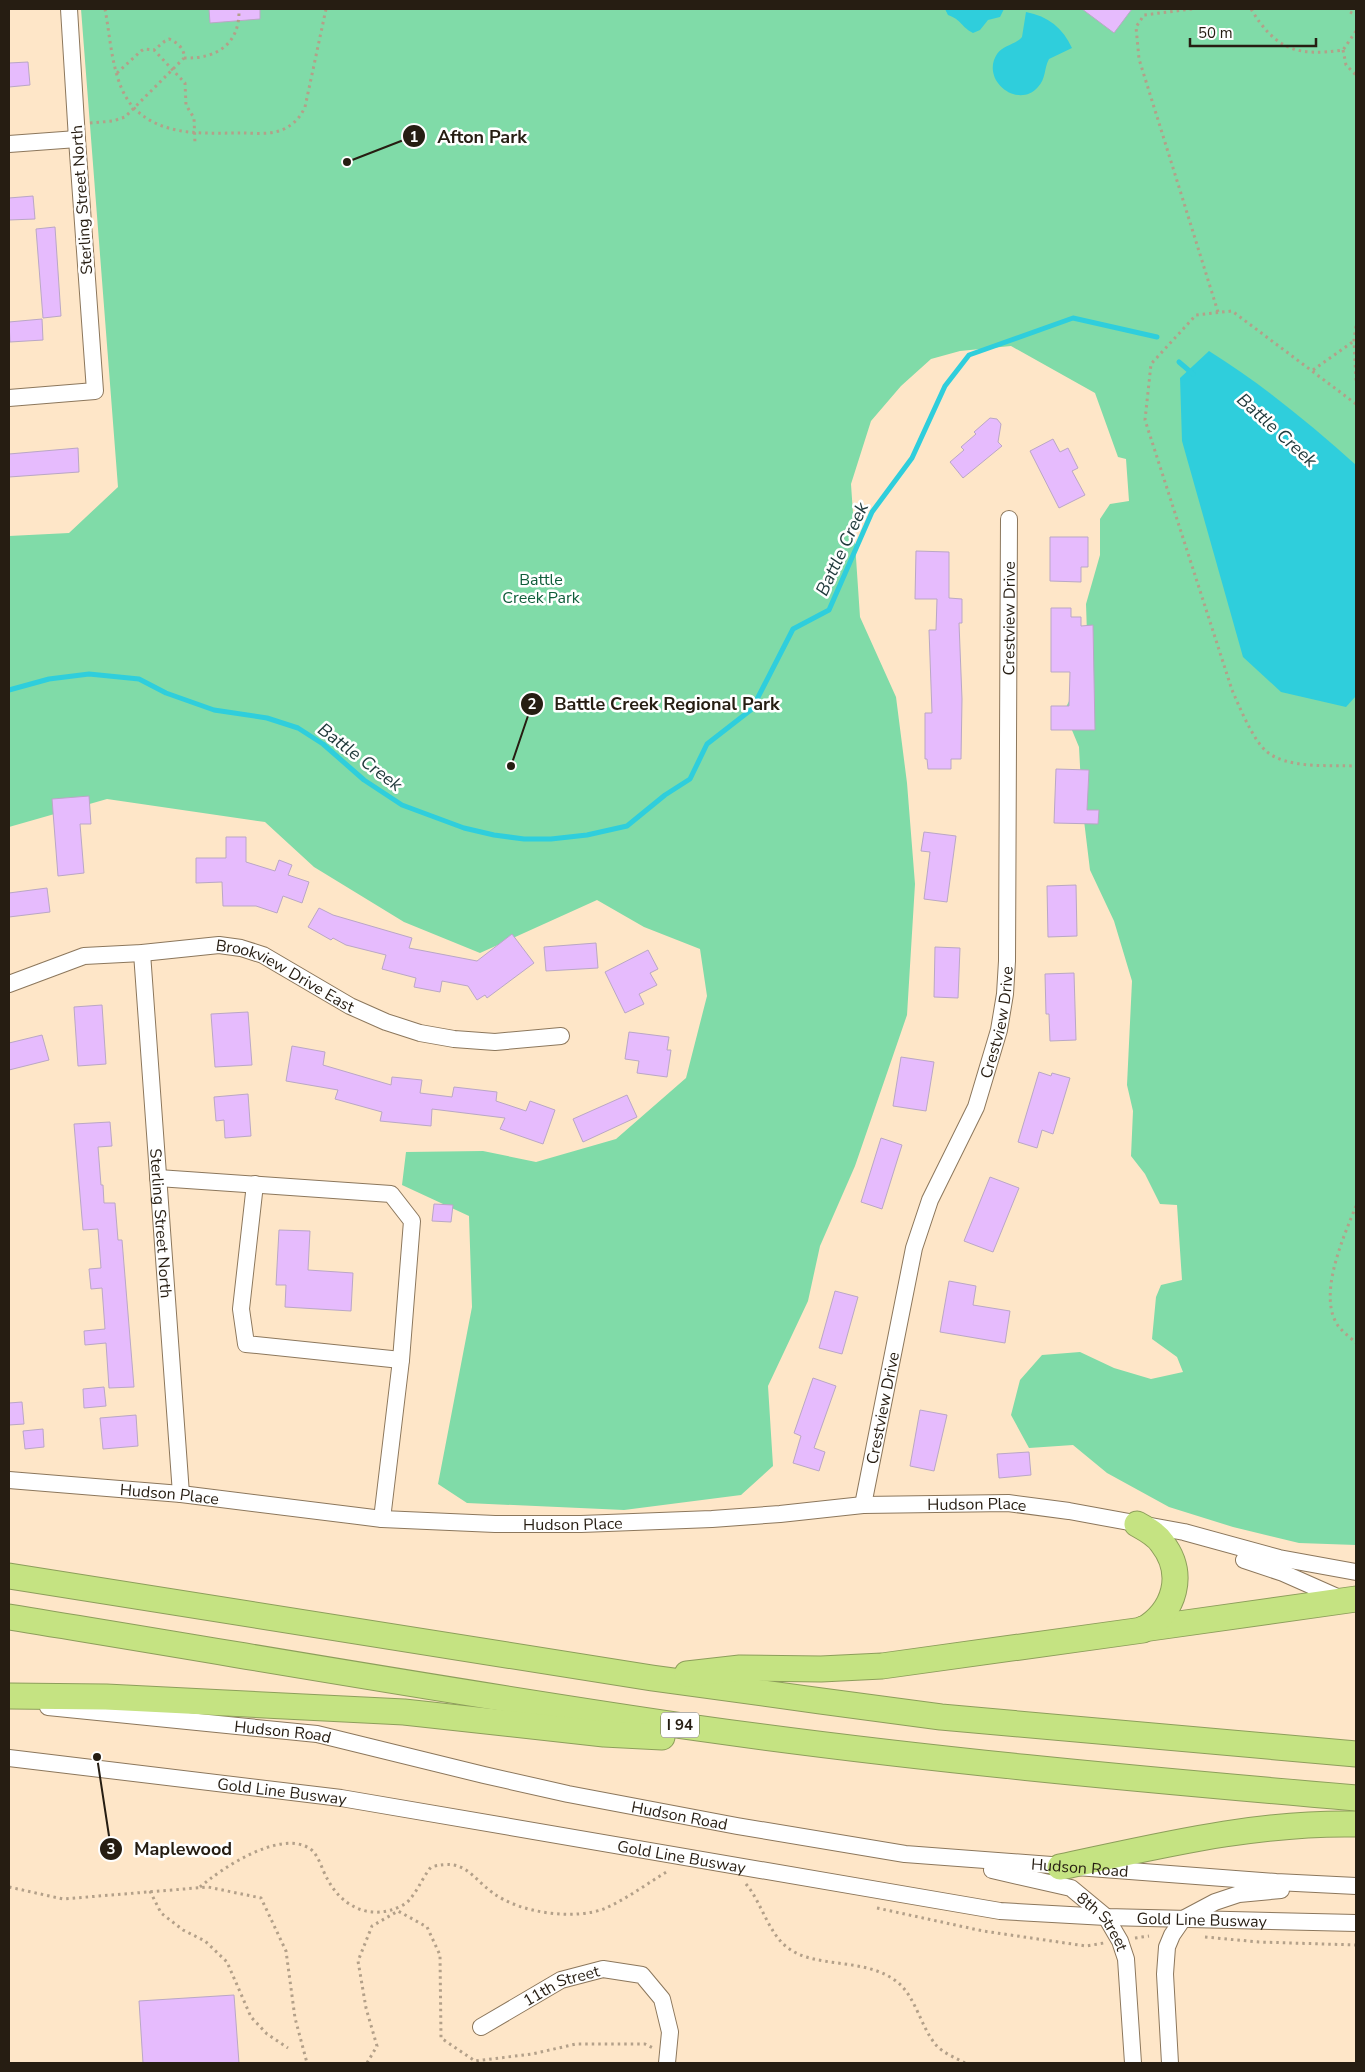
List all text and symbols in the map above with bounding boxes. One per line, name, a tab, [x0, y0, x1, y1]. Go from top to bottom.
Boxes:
scale bar	[1190, 15, 1316, 47]
text: 50 m	[1198, 23, 1233, 43]
callout: Afton Park	[402, 120, 537, 153]
street label: Sterling Street North	[66, 124, 98, 275]
text: Afton Park	[437, 125, 527, 149]
text: 1	[409, 127, 419, 147]
water label: Battle Creek	[1232, 388, 1323, 473]
water label: Battle Creek	[810, 498, 874, 599]
street label: Crestview Drive	[998, 561, 1021, 675]
park label: Battle Creek Park	[502, 569, 581, 609]
callout: Battle Creek Regional Park	[519, 687, 790, 720]
text: Battle Creek Regional Park	[554, 692, 780, 716]
text: 2	[527, 694, 537, 714]
water label: Battle Creek	[313, 717, 408, 797]
street label: Brookview Drive East	[214, 935, 358, 1019]
street label: Crestview Drive	[975, 966, 1019, 1081]
street label: Sterling Street North	[144, 1148, 177, 1299]
street label: Crestview Drive	[861, 1350, 905, 1466]
street label: Hudson Place	[119, 1479, 220, 1511]
street label: Hudson Place	[927, 1493, 1028, 1517]
street label: Hudson Place	[523, 1512, 623, 1536]
road number: I 94	[661, 1712, 699, 1738]
street label: Hudson Road	[233, 1716, 333, 1749]
street label: Gold Line Busway	[216, 1773, 349, 1811]
street label: Hudson Road	[629, 1796, 729, 1836]
callout: Maplewood	[99, 1832, 242, 1865]
street label: Gold Line Busway	[615, 1836, 748, 1879]
text: Maplewood	[134, 1837, 232, 1861]
text: 3	[106, 1839, 116, 1859]
street label: Hudson Road	[1030, 1854, 1129, 1883]
street label: 8th Street	[1072, 1887, 1133, 1954]
street label: Gold Line Busway	[1136, 1908, 1268, 1933]
street label: 11th Street	[519, 1960, 602, 2012]

